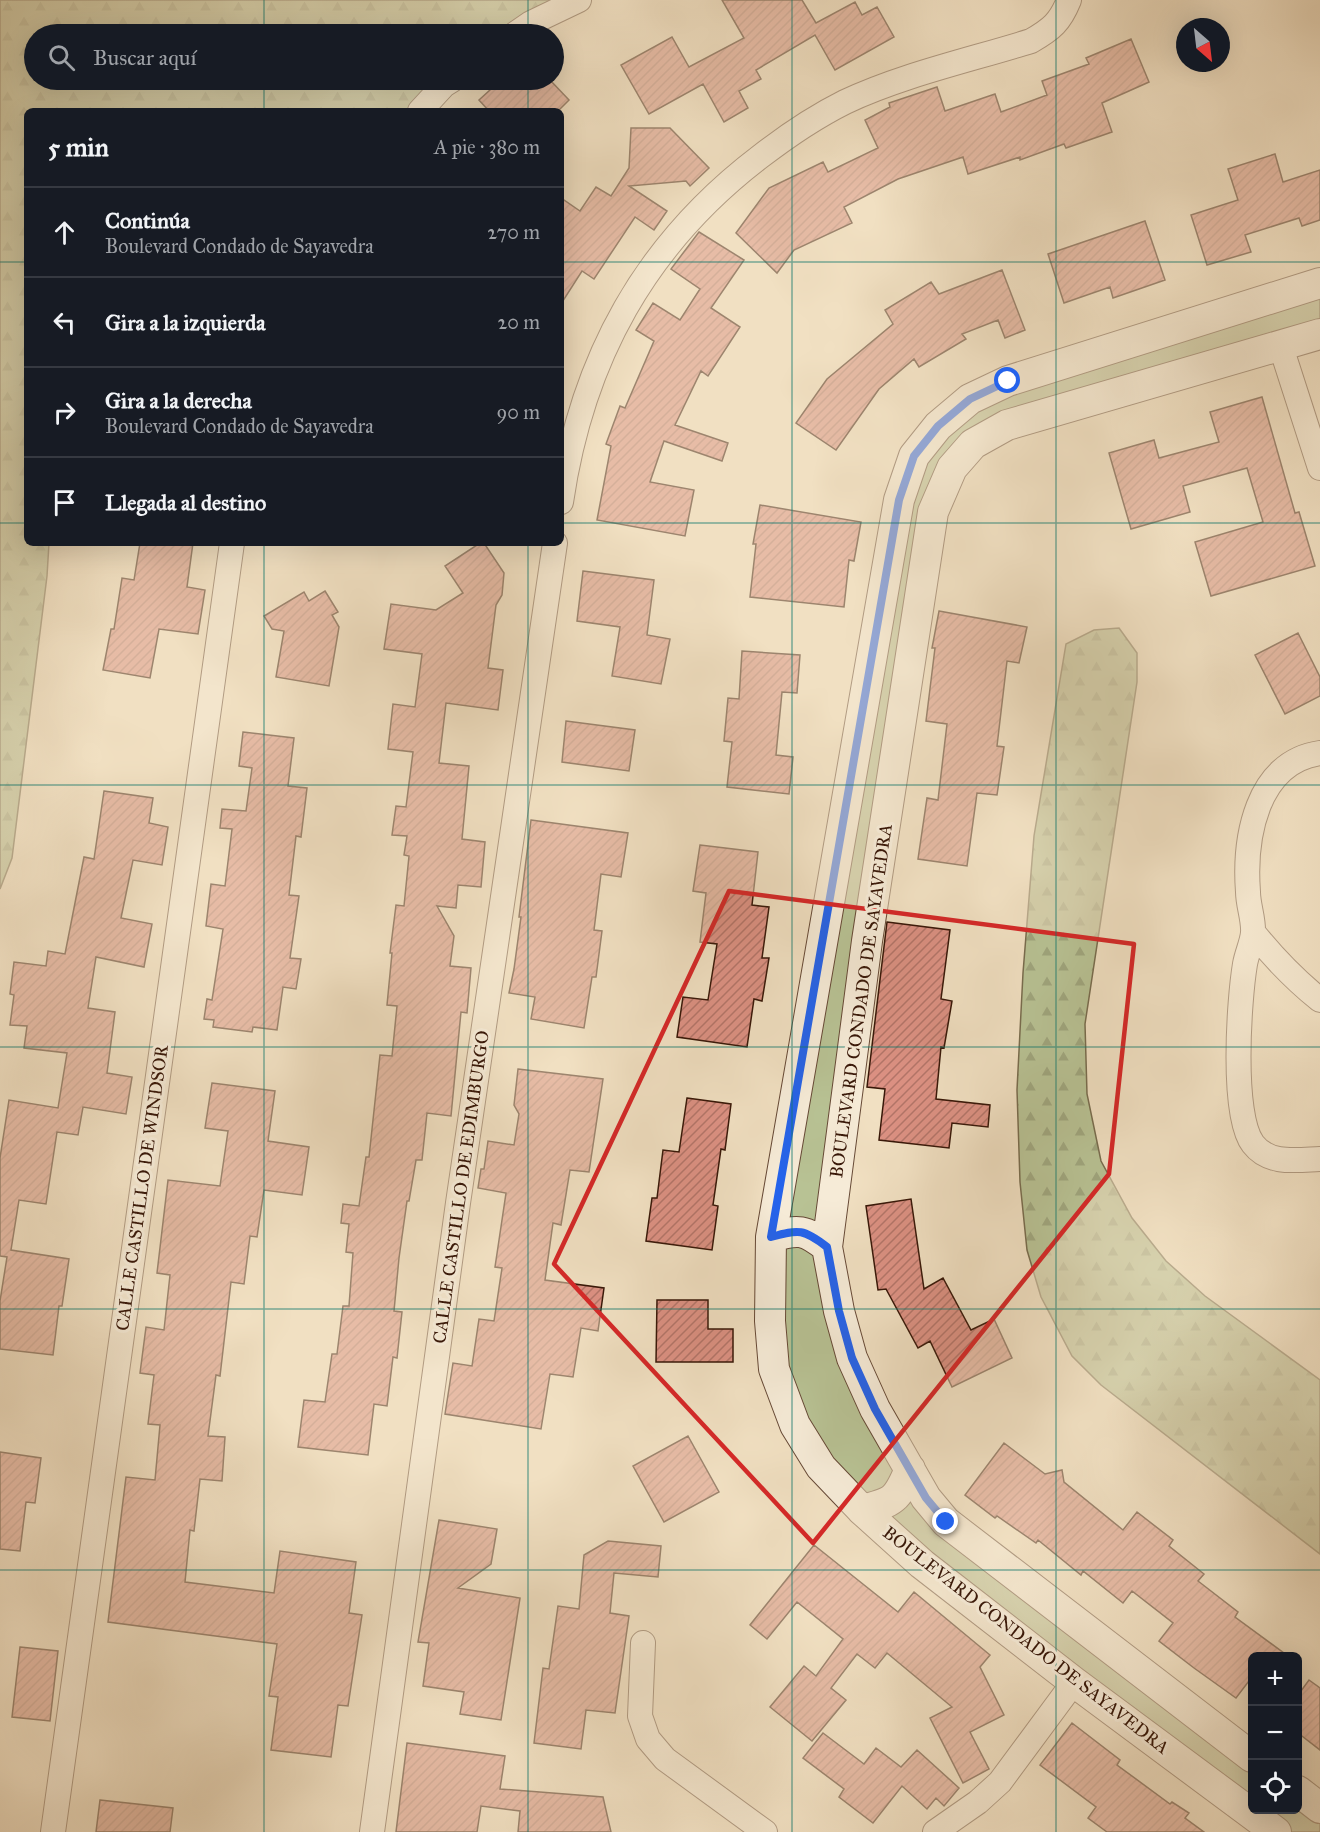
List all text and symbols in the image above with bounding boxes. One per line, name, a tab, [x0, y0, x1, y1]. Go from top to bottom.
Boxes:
north arrow	[1176, 18, 1230, 72]
search box	[24, 24, 564, 90]
icon: search	[45, 41, 78, 74]
text: Buscar aquí	[93, 44, 196, 71]
text: 5 min	[48, 131, 109, 163]
text: A pie · 380 m	[434, 135, 540, 159]
text: Continúa	[105, 207, 190, 234]
icon: ahead	[48, 216, 81, 249]
text: 270 m	[487, 220, 540, 244]
text: Boulevard Condado de Sayavedra	[105, 234, 374, 258]
icon: left	[48, 306, 81, 339]
text: Gira a la izquierda	[105, 309, 266, 336]
text: 20 m	[497, 310, 540, 334]
route start	[994, 367, 1020, 393]
text: Gira a la derecha	[105, 387, 252, 414]
icon: right	[48, 396, 81, 429]
text: 90 m	[497, 400, 540, 424]
text: Boulevard Condado de Sayavedra	[105, 414, 374, 438]
icon: arrive	[48, 486, 81, 519]
text: Llegada al destino	[105, 489, 266, 516]
street label: BOULEVARD CONDADO DE SAYAVEDRA	[825, 822, 897, 1180]
street label: CALLE CASTILLO DE EDIMBURGO	[428, 1029, 494, 1345]
street label: CALLE CASTILLO DE WINDSOR	[111, 1042, 173, 1332]
route end	[932, 1508, 958, 1534]
street label: BOULEVARD CONDADO DE SAYAVEDRA	[878, 1521, 1174, 1759]
map controls	[1248, 1652, 1302, 1814]
button: +	[1248, 1652, 1302, 1706]
button: −	[1248, 1706, 1302, 1760]
button: locate	[1248, 1760, 1302, 1814]

